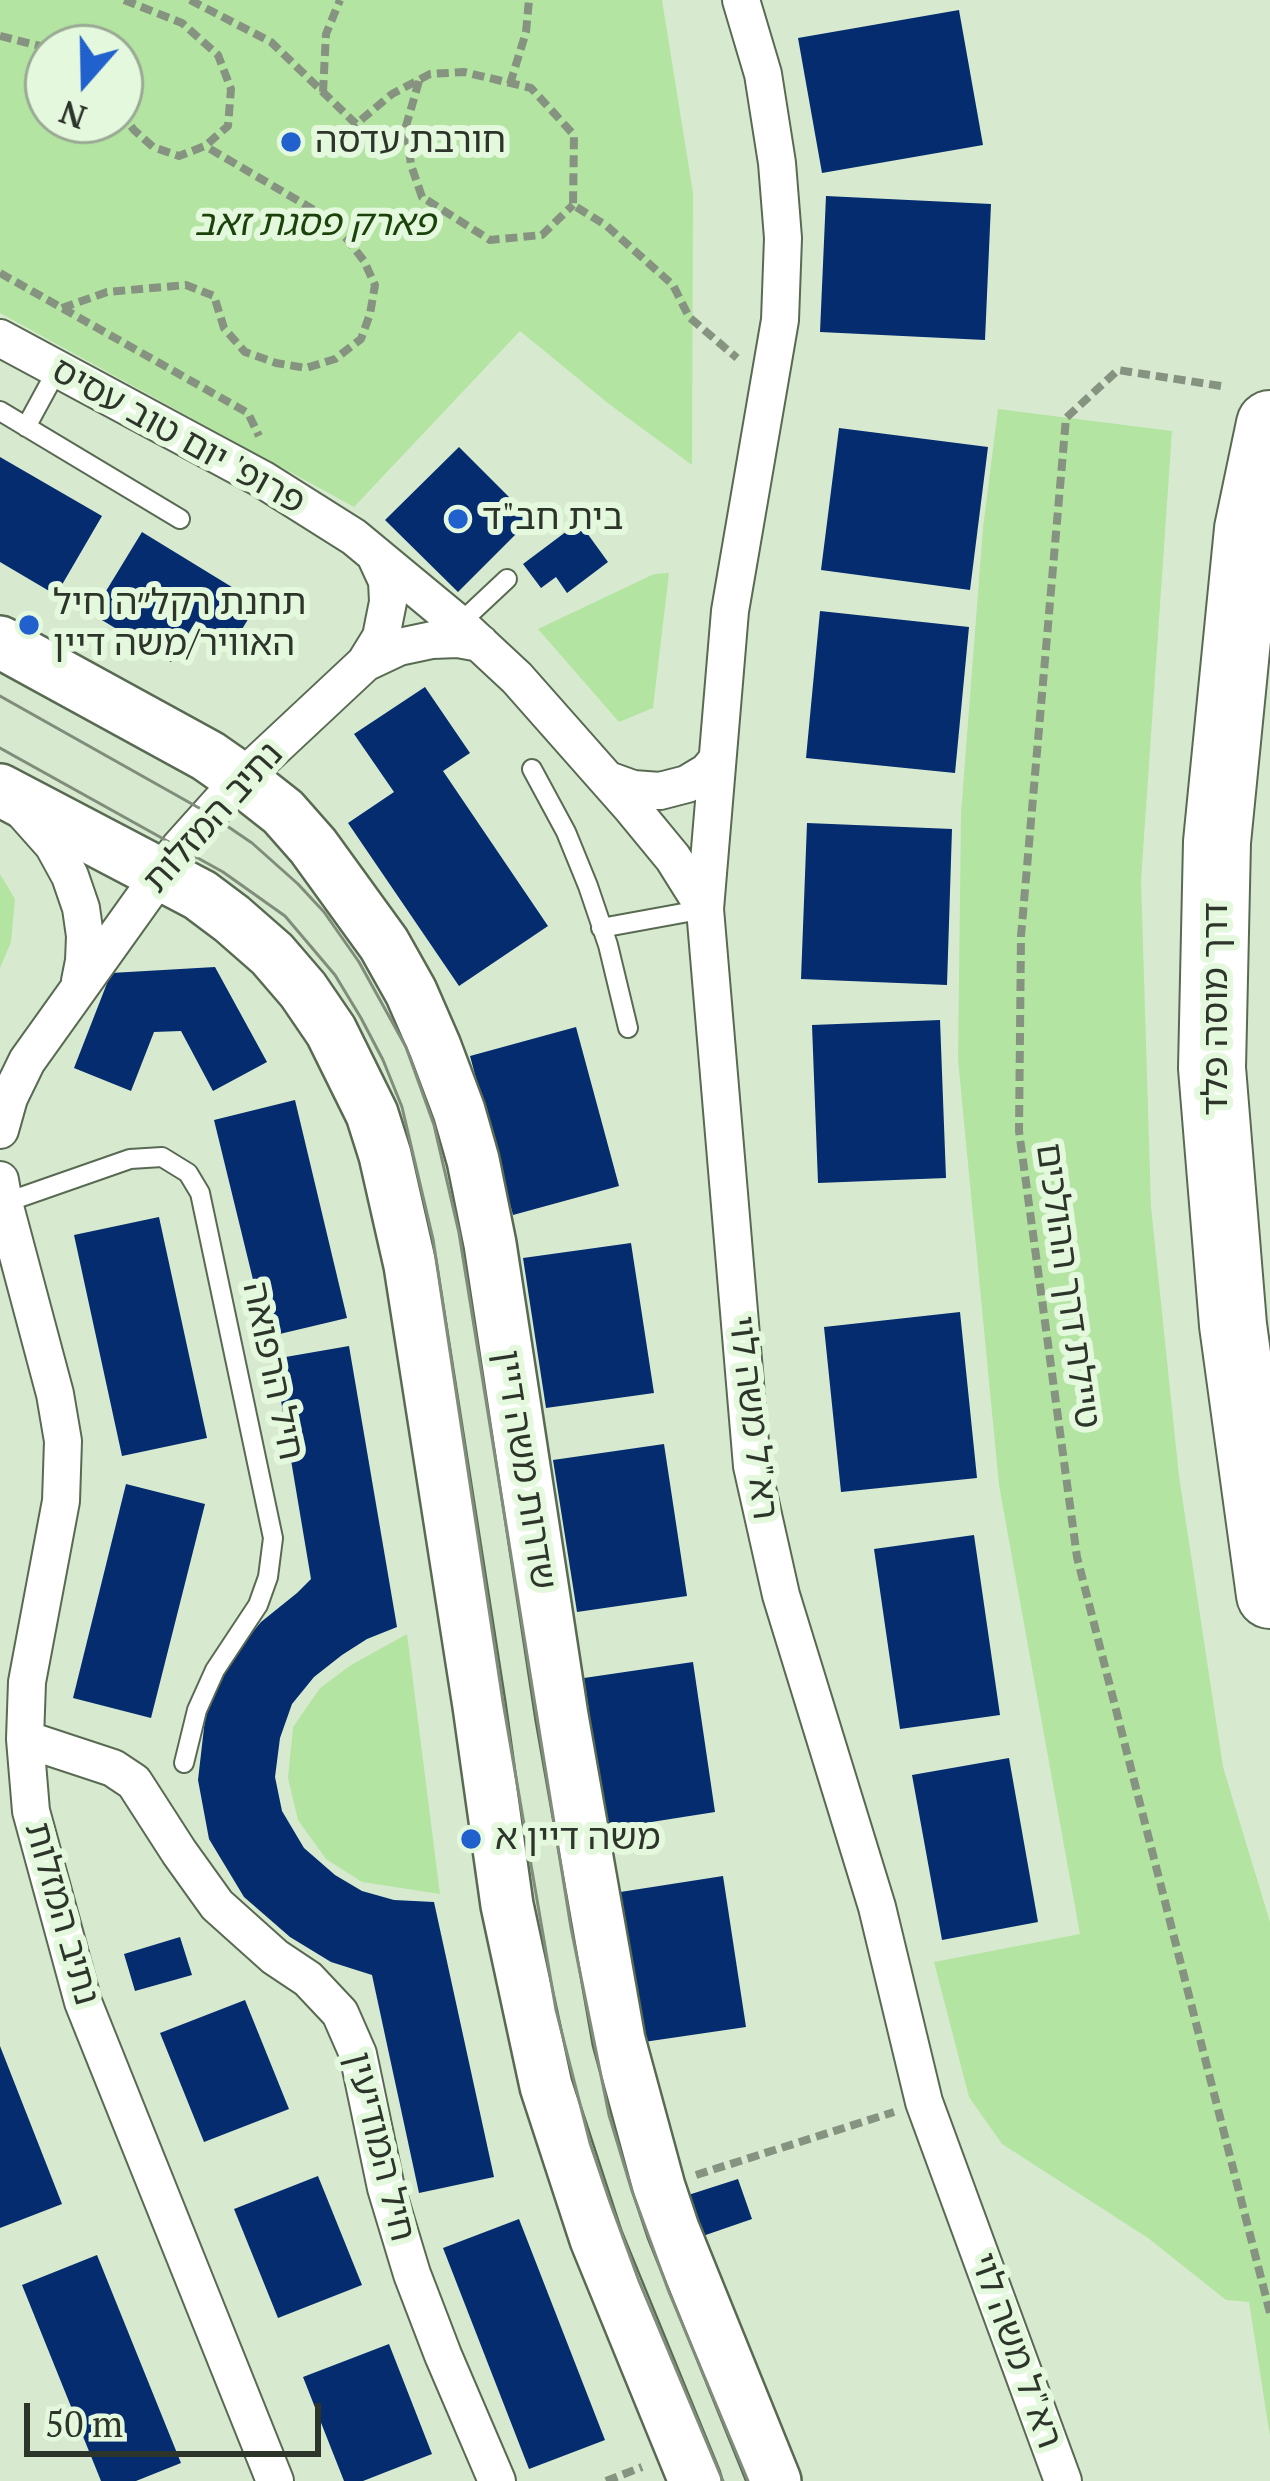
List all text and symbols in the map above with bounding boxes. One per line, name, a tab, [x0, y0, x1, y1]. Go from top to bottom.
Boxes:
north arrow	[24, 24, 144, 144]
text: N	[53, 91, 92, 140]
place label: חורבת עדסה	[315, 120, 506, 164]
marker: חורבת עדסה	[278, 129, 304, 155]
park label: פארק פסגת זאב	[194, 203, 436, 247]
street label: פרופ' יום טוב עסיס	[44, 349, 312, 525]
place label: בית חב"ד	[482, 497, 624, 541]
marker: בית חב"ד	[445, 506, 471, 532]
place label: תחנת רקל״ה חיל האוויר/משה דיין	[53, 582, 306, 667]
marker: תחנת רקל״ה חיל האוויר/משה דיין	[16, 612, 42, 638]
street label: נתיב המזלות	[135, 734, 293, 902]
street label: דרך מוסה פלד	[1195, 902, 1239, 1116]
street label: טיילת דרך ההולכים	[1026, 1141, 1108, 1431]
street label: חיל הרפואה	[232, 1278, 312, 1464]
street label: רא"ל משה לוי	[718, 1314, 786, 1522]
street label: שדרות משה דיין	[484, 1347, 564, 1593]
place label: משה דיין א	[495, 1817, 660, 1861]
street label: נתיב המזלות	[14, 1818, 108, 2010]
marker: משה דיין א	[458, 1826, 484, 1852]
street label: חיל המודיעין	[335, 2048, 423, 2246]
street label: רא"ל משה לוי	[960, 2248, 1070, 2454]
scale bar	[30, 2379, 327, 2453]
text: 50 m	[45, 2400, 123, 2447]

